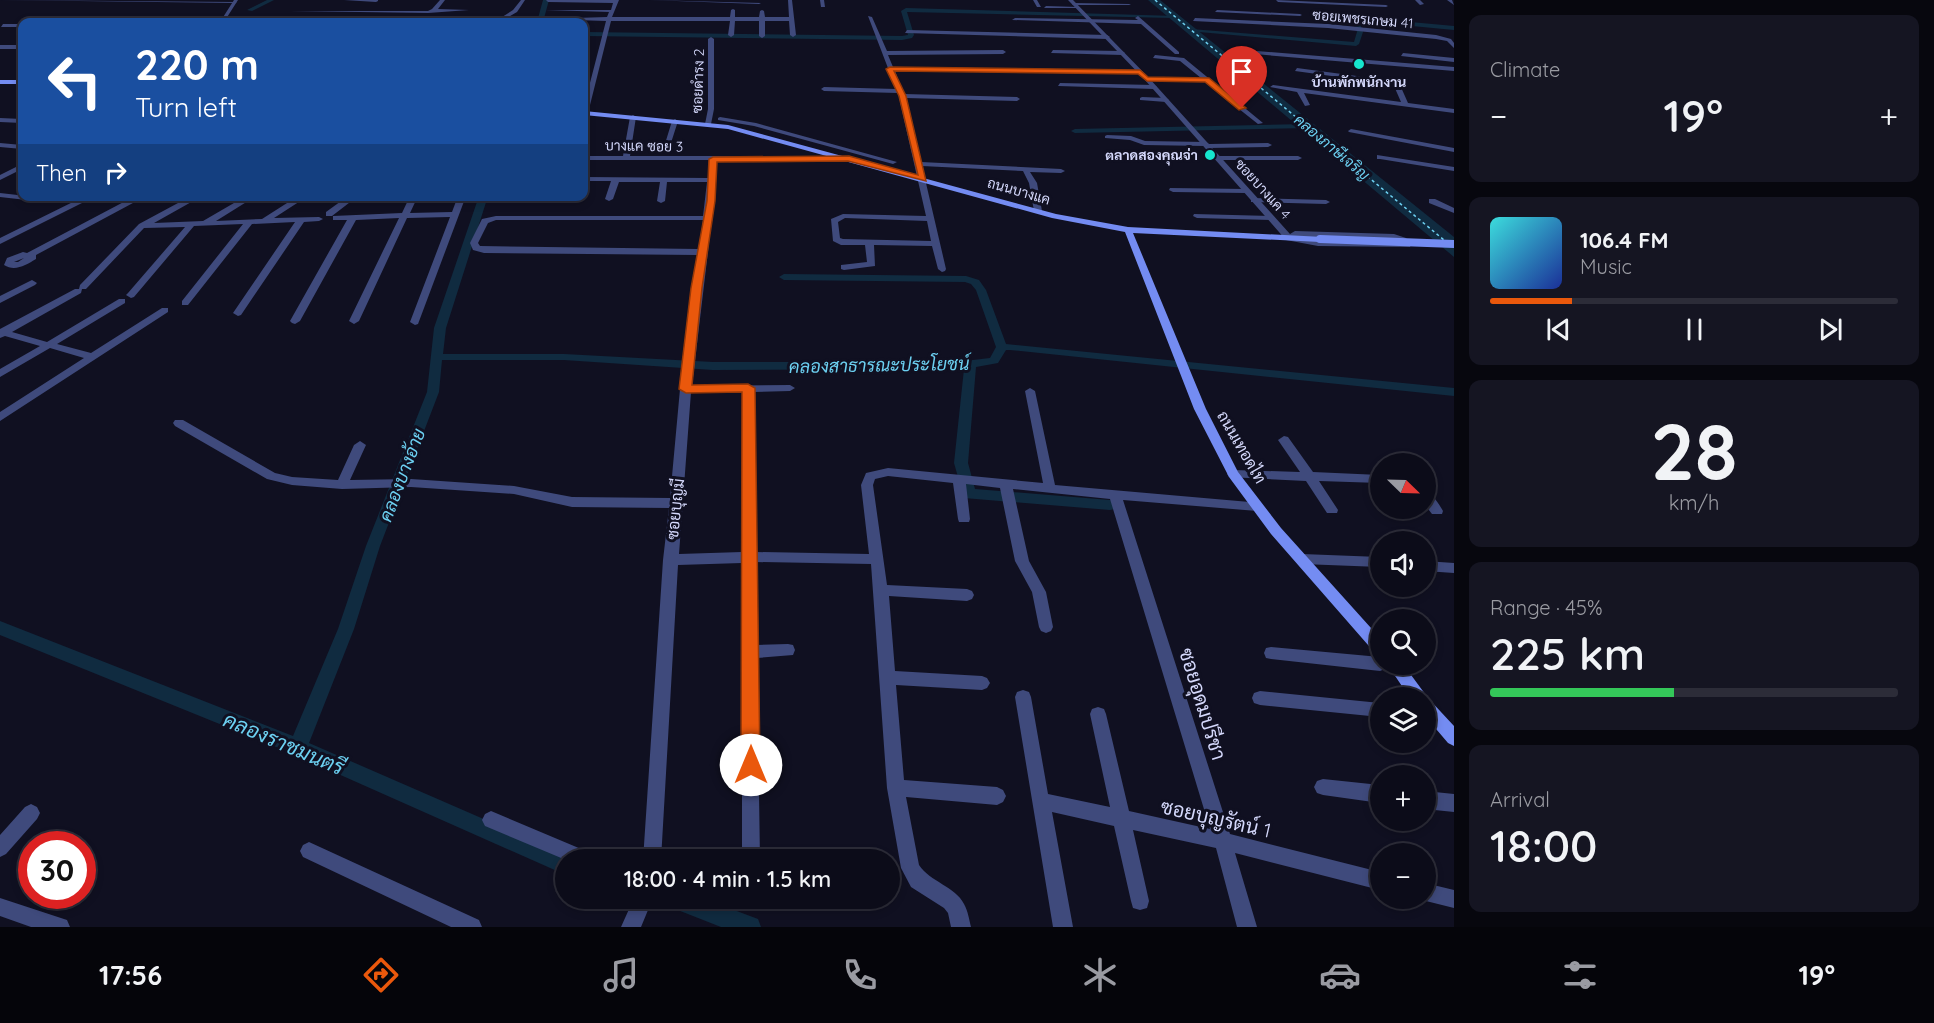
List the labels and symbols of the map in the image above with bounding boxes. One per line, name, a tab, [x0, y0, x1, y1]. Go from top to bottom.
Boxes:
street label: ซอยเพชรเกษม 41	[1312, 6, 1414, 32]
pin	[1216, 46, 1267, 108]
street label: ซอยดำรง 2	[688, 48, 708, 114]
marker: บ้านพักพนักงาน	[1352, 57, 1366, 71]
place label: บ้านพักพนักงาน	[1312, 73, 1406, 91]
water label: คลองภาษีเจริญ	[1290, 110, 1374, 184]
street label: บางแค ซอย 3	[605, 136, 683, 156]
place label: ตลาดสองคุณจ่า	[1105, 146, 1198, 166]
marker: ตลาดสองคุณจ่า	[1203, 148, 1217, 162]
street label: ซอยบางแค 4	[1231, 155, 1295, 223]
street label: ถนนบางแค	[985, 173, 1053, 209]
water label: คลองสาธารณะประโยชน์	[789, 351, 972, 378]
street label: ถนนเทอดไท	[1213, 407, 1272, 487]
water label: คลองบางอ้าย	[374, 425, 430, 525]
north arrow	[1370, 453, 1436, 519]
street label: ซอยบุญมี	[661, 477, 690, 541]
street label: ซอยอุดมปรีชา	[1172, 645, 1232, 764]
water label: คลองราชมนตรี	[220, 706, 350, 781]
position arrow	[719, 733, 783, 797]
street label: ซอยบุญรัตน์ 1	[1158, 792, 1274, 845]
speed limit sign: 30	[18, 831, 96, 909]

